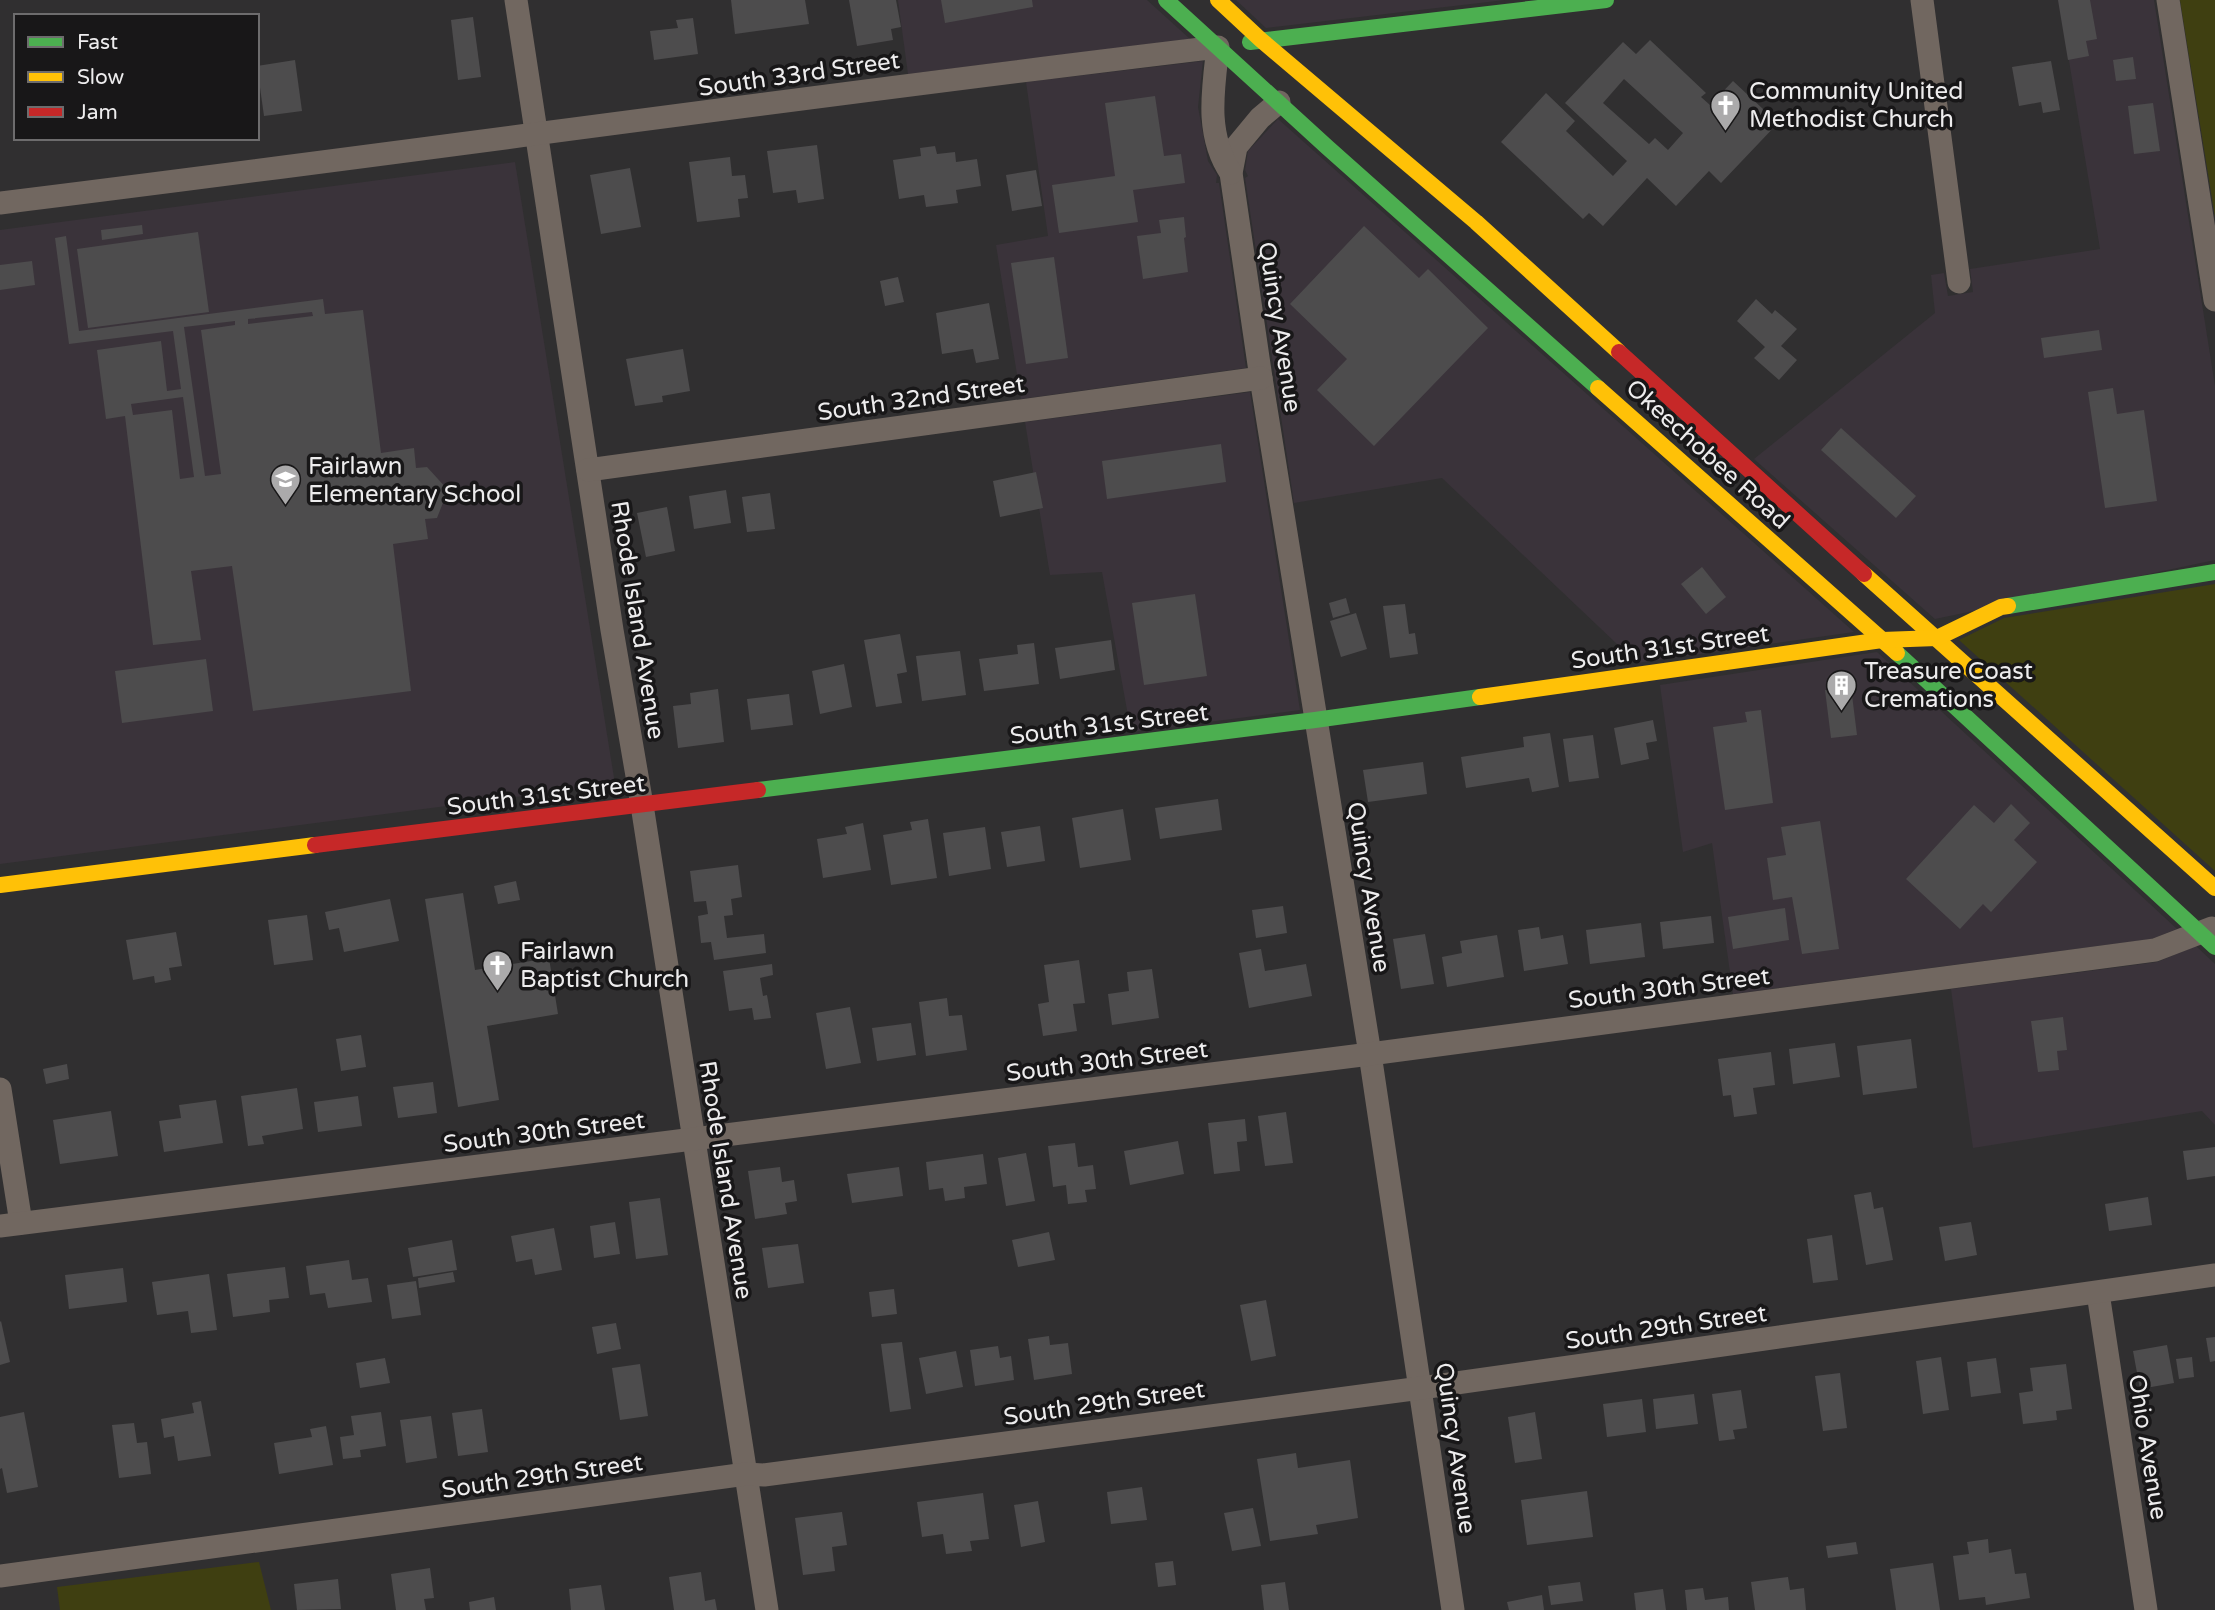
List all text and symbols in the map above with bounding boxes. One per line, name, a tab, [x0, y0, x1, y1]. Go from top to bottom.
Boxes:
legend	[14, 14, 259, 140]
text: Fast	[77, 30, 118, 55]
street label: South 33rd Street	[697, 46, 902, 103]
text: Slow	[77, 65, 125, 90]
place label: Community United Methodist Church	[1749, 77, 1963, 134]
church icon: Community United Methodist Church	[1709, 88, 1743, 132]
text: Jam	[77, 100, 118, 125]
street label: Quincy Avenue	[1252, 240, 1307, 414]
street label: South 32nd Street	[816, 370, 1026, 427]
street label: Okeechobee Road	[1620, 373, 1795, 535]
place label: Fairlawn Elementary School	[308, 452, 521, 509]
school or university icon: Fairlawn Elementary School	[268, 463, 302, 507]
street label: Rhode Island Avenue	[604, 499, 671, 741]
street label: South 31st Street	[1569, 619, 1771, 676]
place label: Treasure Coast Cremations	[1864, 657, 2033, 714]
building icon: Treasure Coast Cremations	[1824, 668, 1858, 712]
street label: South 31st Street	[1008, 698, 1210, 751]
street label: South 31st Street	[445, 769, 647, 822]
street label: Quincy Avenue	[1341, 800, 1396, 974]
place label: Fairlawn Baptist Church	[520, 937, 689, 994]
church icon: Fairlawn Baptist Church	[480, 948, 514, 992]
street label: South 30th Street	[1567, 962, 1771, 1015]
street label: South 30th Street	[1005, 1035, 1209, 1088]
street label: Rhode Island Avenue	[692, 1059, 759, 1301]
street label: South 30th Street	[442, 1106, 646, 1159]
street label: South 29th Street	[1564, 1299, 1768, 1356]
street label: Quincy Avenue	[1429, 1361, 1482, 1535]
street label: Ohio Avenue	[2122, 1372, 2173, 1522]
street label: South 29th Street	[1002, 1375, 1206, 1432]
street label: South 29th Street	[440, 1448, 644, 1505]

